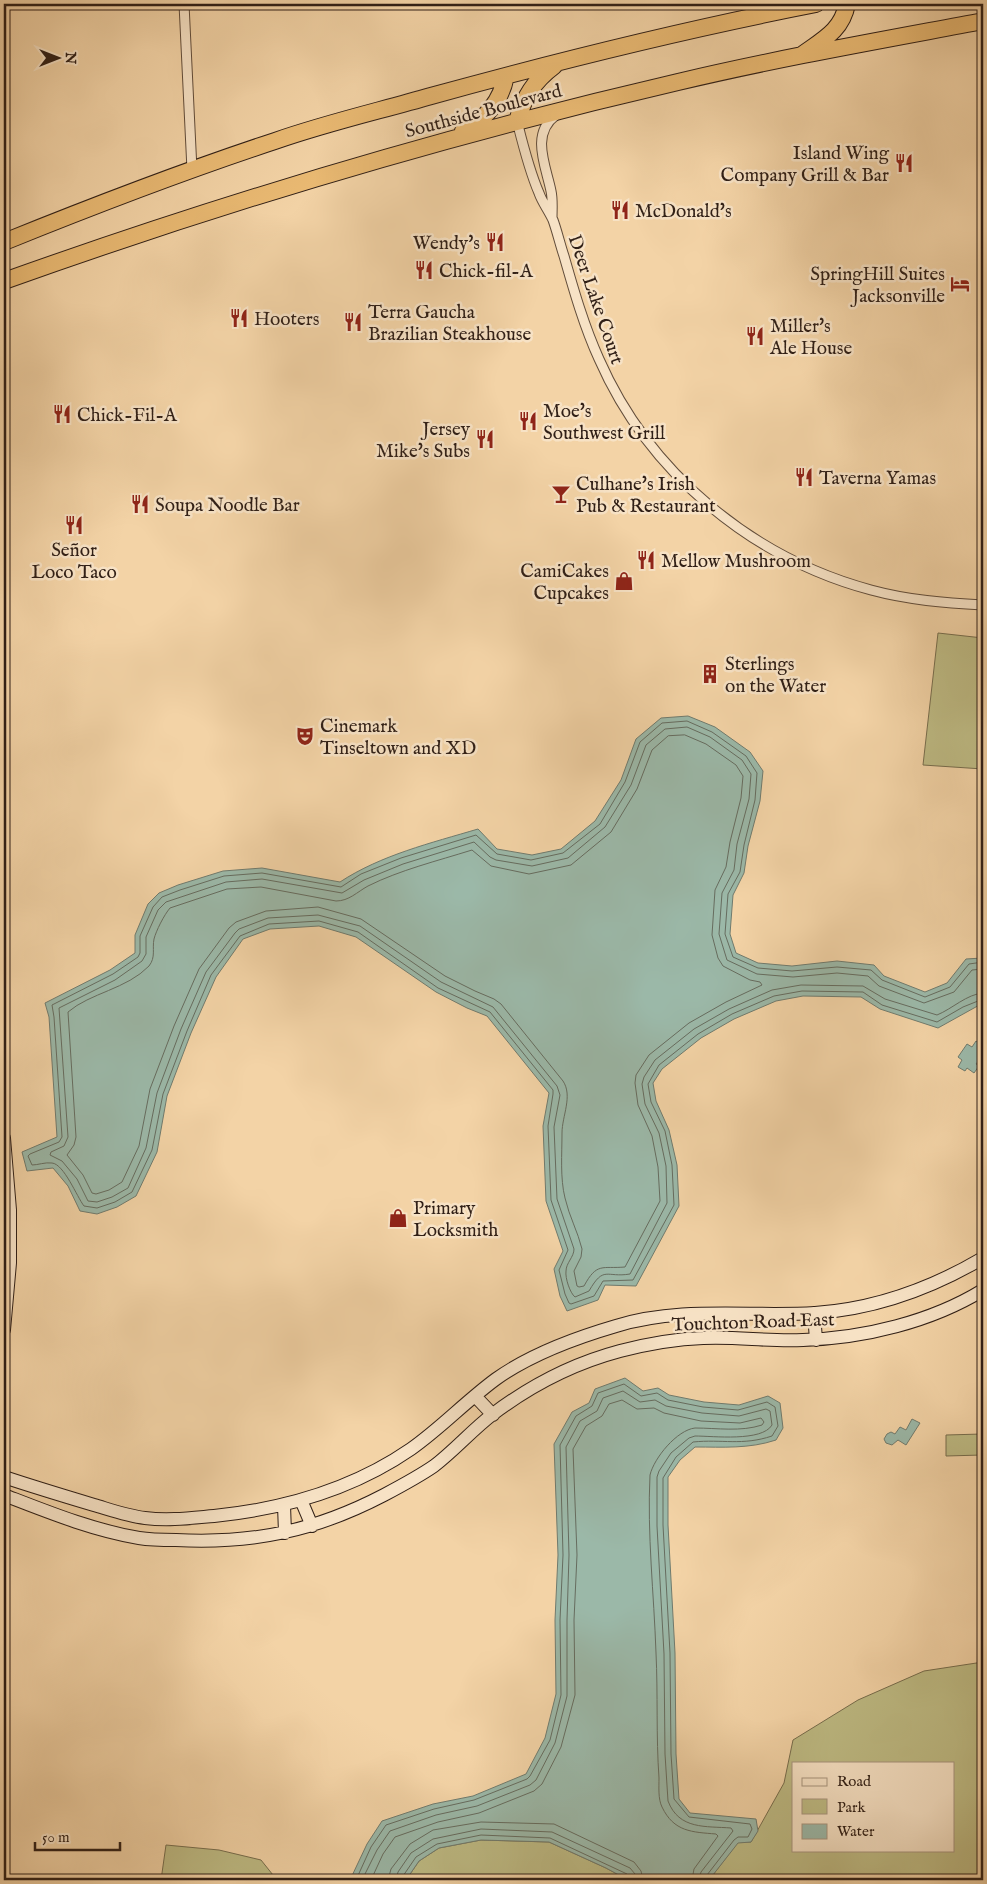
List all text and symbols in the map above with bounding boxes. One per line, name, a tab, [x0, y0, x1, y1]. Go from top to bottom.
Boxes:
north arrow	[32, 32, 82, 82]
text: N	[61, 51, 79, 64]
street label: Southside Boulevard	[403, 79, 565, 144]
place label: Island Wing Company Grill & Bar	[721, 142, 890, 188]
restaurant icon: Island Wing Company Grill & Bar	[893, 152, 915, 174]
restaurant icon: McDonald's	[609, 199, 631, 221]
place label: McDonald's	[635, 200, 732, 224]
restaurant icon: Wendy's	[484, 231, 506, 253]
place label: Wendy's	[413, 232, 480, 256]
street label: Deer Lake Court	[562, 232, 629, 368]
restaurant icon: Chick-fil-A	[413, 259, 435, 281]
place label: Chick-fil-A	[439, 260, 534, 284]
place label: SpringHill Suites Jacksonville	[810, 263, 945, 309]
hotel icon: SpringHill Suites Jacksonville	[949, 273, 971, 295]
place label: Terra Gaucha Brazilian Steakhouse	[368, 301, 532, 347]
restaurant icon: Hooters	[228, 307, 250, 329]
place label: Hooters	[254, 308, 319, 332]
restaurant icon: Terra Gaucha Brazilian Steakhouse	[342, 311, 364, 333]
place label: Miller's Ale House	[769, 315, 853, 361]
restaurant icon: Miller's Ale House	[744, 325, 766, 347]
place label: Moe's Southwest Grill	[543, 400, 666, 446]
restaurant icon: Chick-Fil-A	[51, 403, 73, 425]
place label: Chick-Fil-A	[77, 404, 178, 428]
restaurant icon: Moe's Southwest Grill	[517, 410, 539, 432]
place label: Jersey Mike's Subs	[376, 418, 471, 464]
restaurant icon: Jersey Mike's Subs	[474, 428, 496, 450]
restaurant icon: Taverna Yamas	[793, 466, 815, 488]
place label: Taverna Yamas	[819, 467, 936, 491]
place label: Culhane's Irish Pub & Restaurant	[576, 473, 716, 519]
bar icon: Culhane's Irish Pub & Restaurant	[550, 483, 572, 505]
restaurant icon: Soupa Noodle Bar	[129, 493, 151, 515]
place label: Soupa Noodle Bar	[155, 494, 300, 518]
restaurant icon: Señor Loco Taco	[63, 514, 85, 536]
place label: Señor Loco Taco	[31, 539, 117, 585]
restaurant icon: Mellow Mushroom	[635, 549, 657, 571]
place label: Mellow Mushroom	[661, 550, 811, 574]
place label: CamiCakes Cupcakes	[520, 560, 609, 606]
shop icon: CamiCakes Cupcakes	[613, 570, 635, 592]
place label: Sterlings on the Water	[725, 653, 826, 699]
building icon: Sterlings on the Water	[699, 663, 721, 685]
place label: Cinemark Tinseltown and XD	[320, 715, 476, 761]
theatre icon: Cinemark Tinseltown and XD	[294, 725, 316, 747]
place label: Primary Locksmith	[413, 1197, 498, 1243]
shop icon: Primary Locksmith	[387, 1207, 409, 1229]
street label: Touchton Road East	[671, 1308, 835, 1338]
legend	[792, 1762, 954, 1852]
text: Road	[837, 1772, 872, 1791]
text: Park	[837, 1798, 867, 1817]
scale bar	[35, 1819, 120, 1851]
text: Water	[837, 1822, 875, 1841]
text: 50 m	[42, 1828, 70, 1847]

